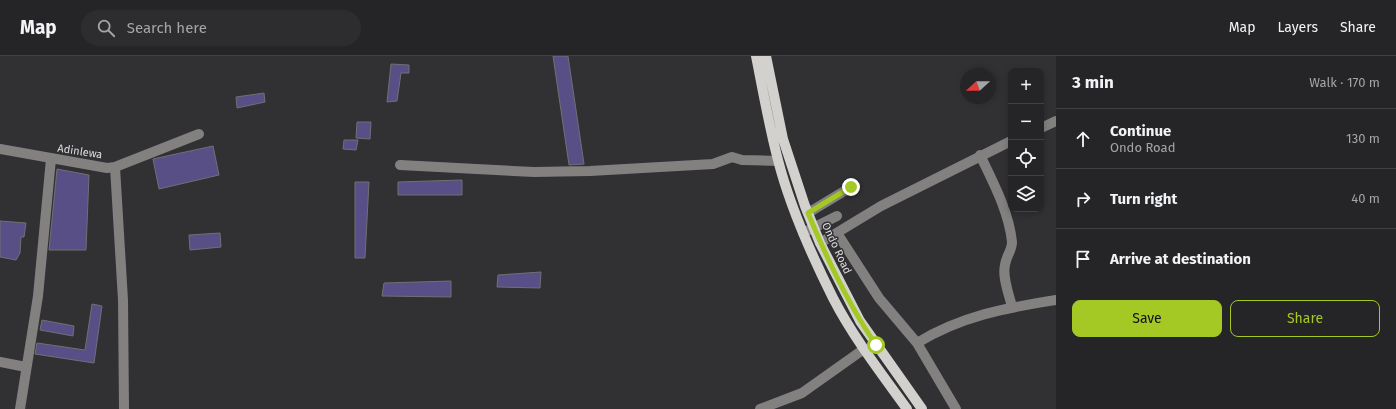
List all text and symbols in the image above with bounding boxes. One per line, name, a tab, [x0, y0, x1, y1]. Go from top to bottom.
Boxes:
search box	[81, 10, 361, 46]
text: Map	[20, 16, 57, 39]
icon: search	[95, 17, 117, 39]
text: Search here	[127, 19, 207, 37]
text: Map	[1229, 19, 1255, 36]
text: Layers	[1277, 19, 1318, 36]
text: Share	[1340, 19, 1376, 36]
north arrow	[960, 68, 996, 104]
map controls	[1008, 68, 1044, 212]
button: +	[1008, 68, 1044, 104]
text: 3 min	[1072, 72, 1114, 93]
text: Walk · 170 m	[1309, 75, 1380, 90]
button: −	[1008, 104, 1044, 140]
text: Continue	[1110, 122, 1171, 140]
icon: ahead	[1072, 128, 1094, 150]
text: 130 m	[1346, 131, 1380, 146]
button: locate	[1008, 140, 1044, 176]
text: Ondo Road	[1110, 140, 1175, 155]
street label: Adinlewa	[57, 142, 103, 161]
button: layers	[1008, 176, 1044, 212]
route end	[842, 178, 860, 196]
icon: right	[1072, 188, 1094, 210]
text: Turn right	[1110, 190, 1177, 208]
text: 40 m	[1351, 191, 1380, 206]
street label: Ondo Road	[819, 220, 854, 276]
icon: arrive	[1072, 248, 1094, 270]
text: Arrive at destination	[1110, 250, 1251, 268]
button: Save	[1072, 300, 1222, 337]
button: Share	[1230, 300, 1380, 337]
route start	[867, 336, 885, 354]

